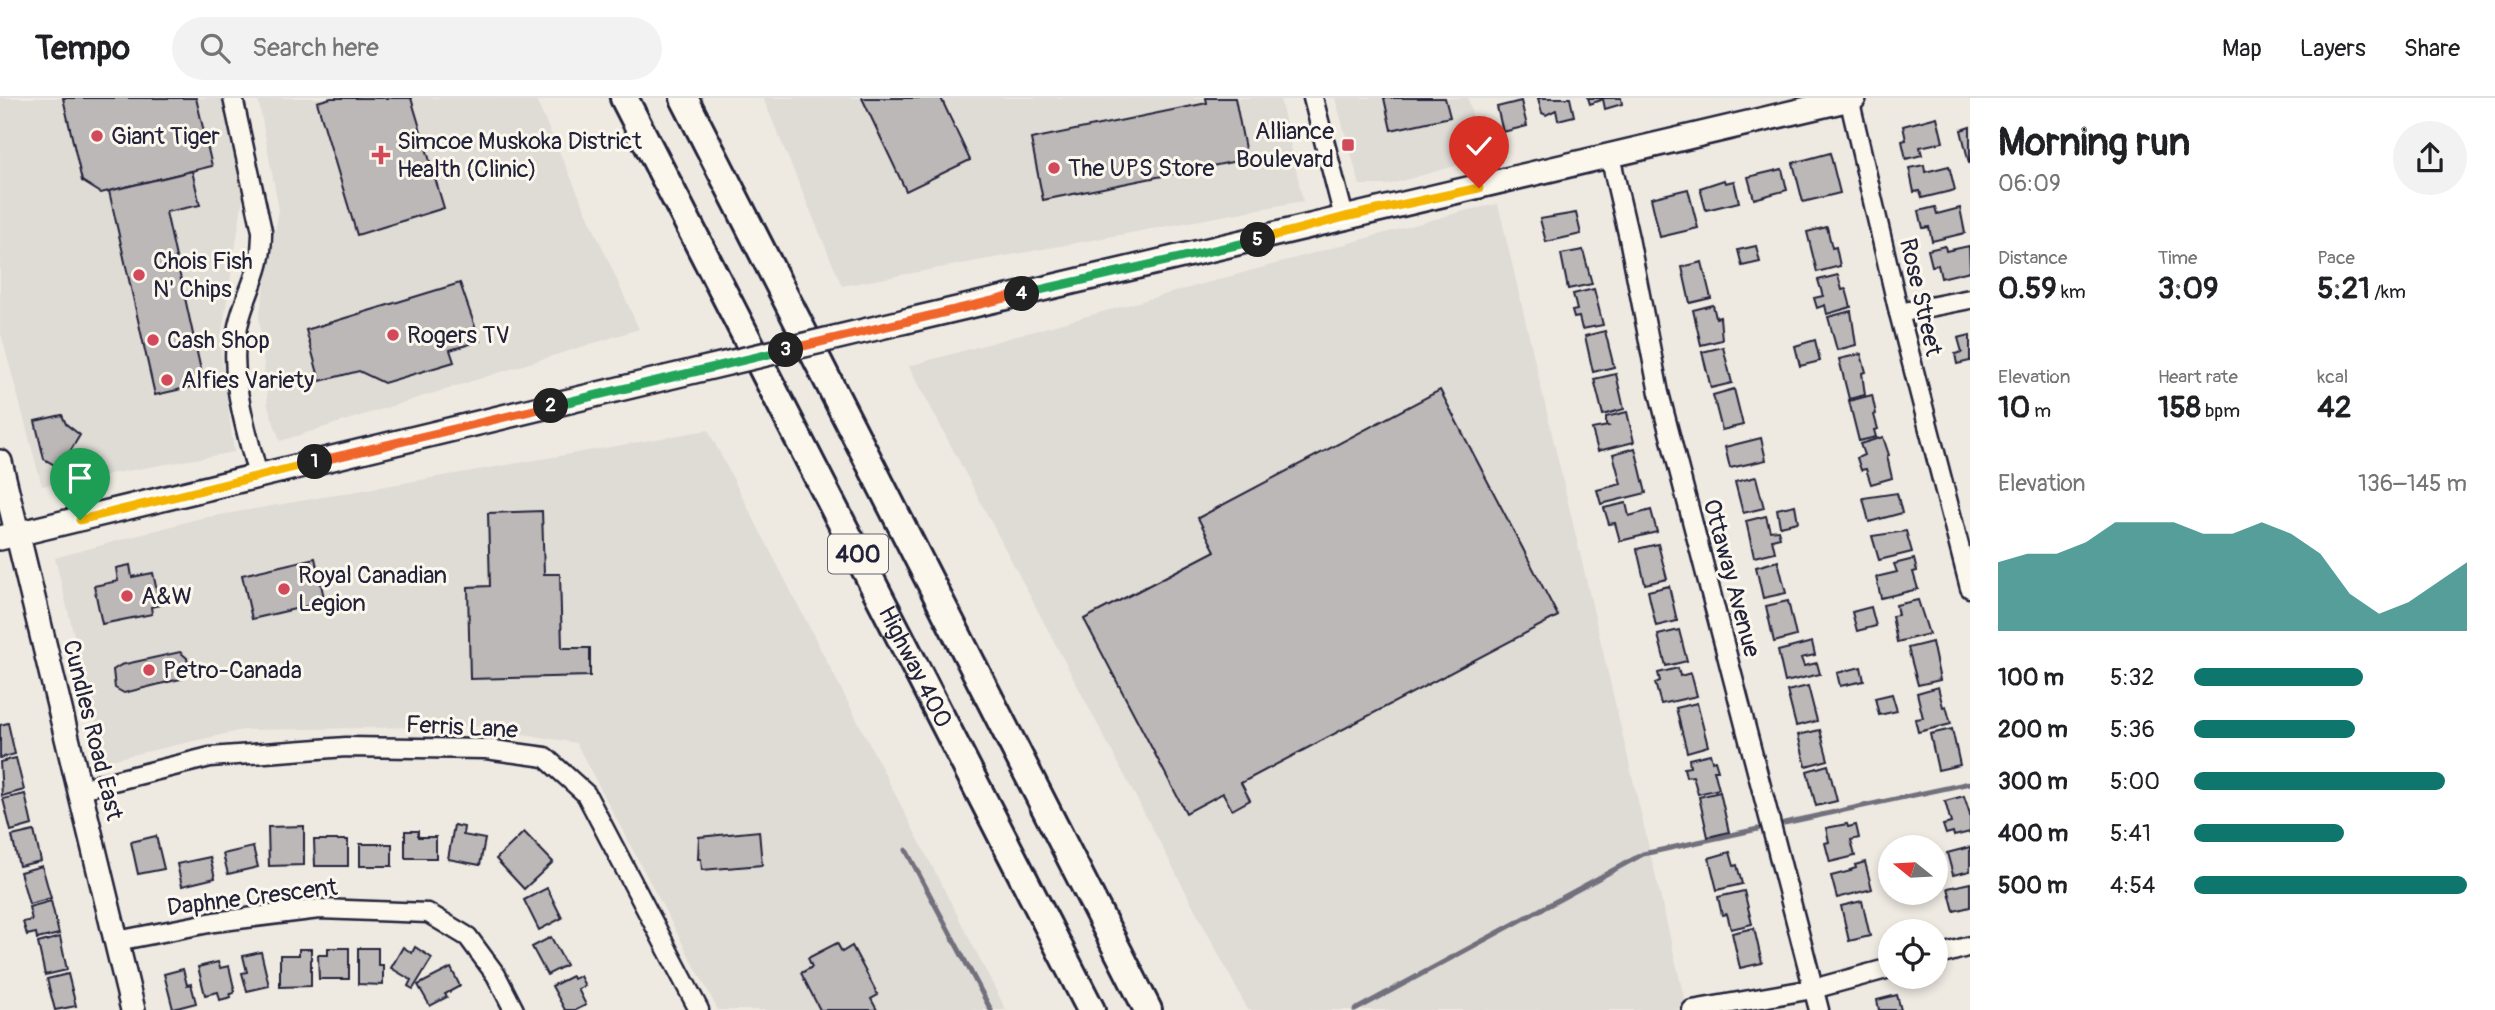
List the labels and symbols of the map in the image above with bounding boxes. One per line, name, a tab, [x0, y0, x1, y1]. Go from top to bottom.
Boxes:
pin	[1449, 116, 1509, 188]
place label: Alliance Boulevard	[1236, 117, 1334, 174]
place label: Giant Tiger	[111, 122, 220, 151]
place label: Simcoe Muskoka District Health (Clinic)	[397, 127, 642, 184]
marker: Giant Tiger	[89, 128, 105, 144]
marker: Alliance Boulevard	[1340, 137, 1356, 153]
marker: Simcoe Muskoka District Health (Clinic)	[371, 145, 391, 165]
place label: The UPS Store	[1068, 154, 1215, 183]
marker: The UPS Store	[1046, 160, 1062, 176]
pin: 5	[1240, 222, 1276, 258]
street label: Rose Street	[1893, 236, 1948, 359]
place label: Chois Fish N' Chips	[153, 247, 253, 304]
marker: Chois Fish N' Chips	[131, 267, 147, 283]
pin: 4	[1004, 276, 1040, 312]
place label: Rogers TV	[407, 321, 510, 350]
place label: Cash Shop	[167, 326, 270, 355]
marker: Rogers TV	[385, 327, 401, 343]
marker: Cash Shop	[145, 332, 161, 348]
pin: 3	[768, 332, 804, 368]
place label: Alfies Variety	[181, 366, 314, 395]
marker: Alfies Variety	[159, 372, 175, 388]
pin: 2	[534, 388, 568, 424]
pin: 1	[298, 444, 332, 480]
pin	[50, 448, 110, 520]
street label: Ottaway Avenue	[1697, 496, 1767, 660]
road number: 400	[828, 534, 888, 574]
place label: Royal Canadian Legion	[298, 561, 447, 618]
marker: Royal Canadian Legion	[276, 581, 292, 597]
place label: A&W	[141, 582, 192, 611]
marker: A&W	[119, 588, 135, 604]
street label: Highway 400	[872, 601, 958, 733]
street label: Cundles Road East	[56, 637, 129, 824]
place label: Petro-Canada	[163, 656, 302, 685]
marker: Petro-Canada	[141, 662, 157, 678]
street label: Ferris Lane	[405, 710, 519, 745]
north arrow	[1878, 835, 1948, 905]
street label: Daphne Crescent	[165, 873, 339, 922]

